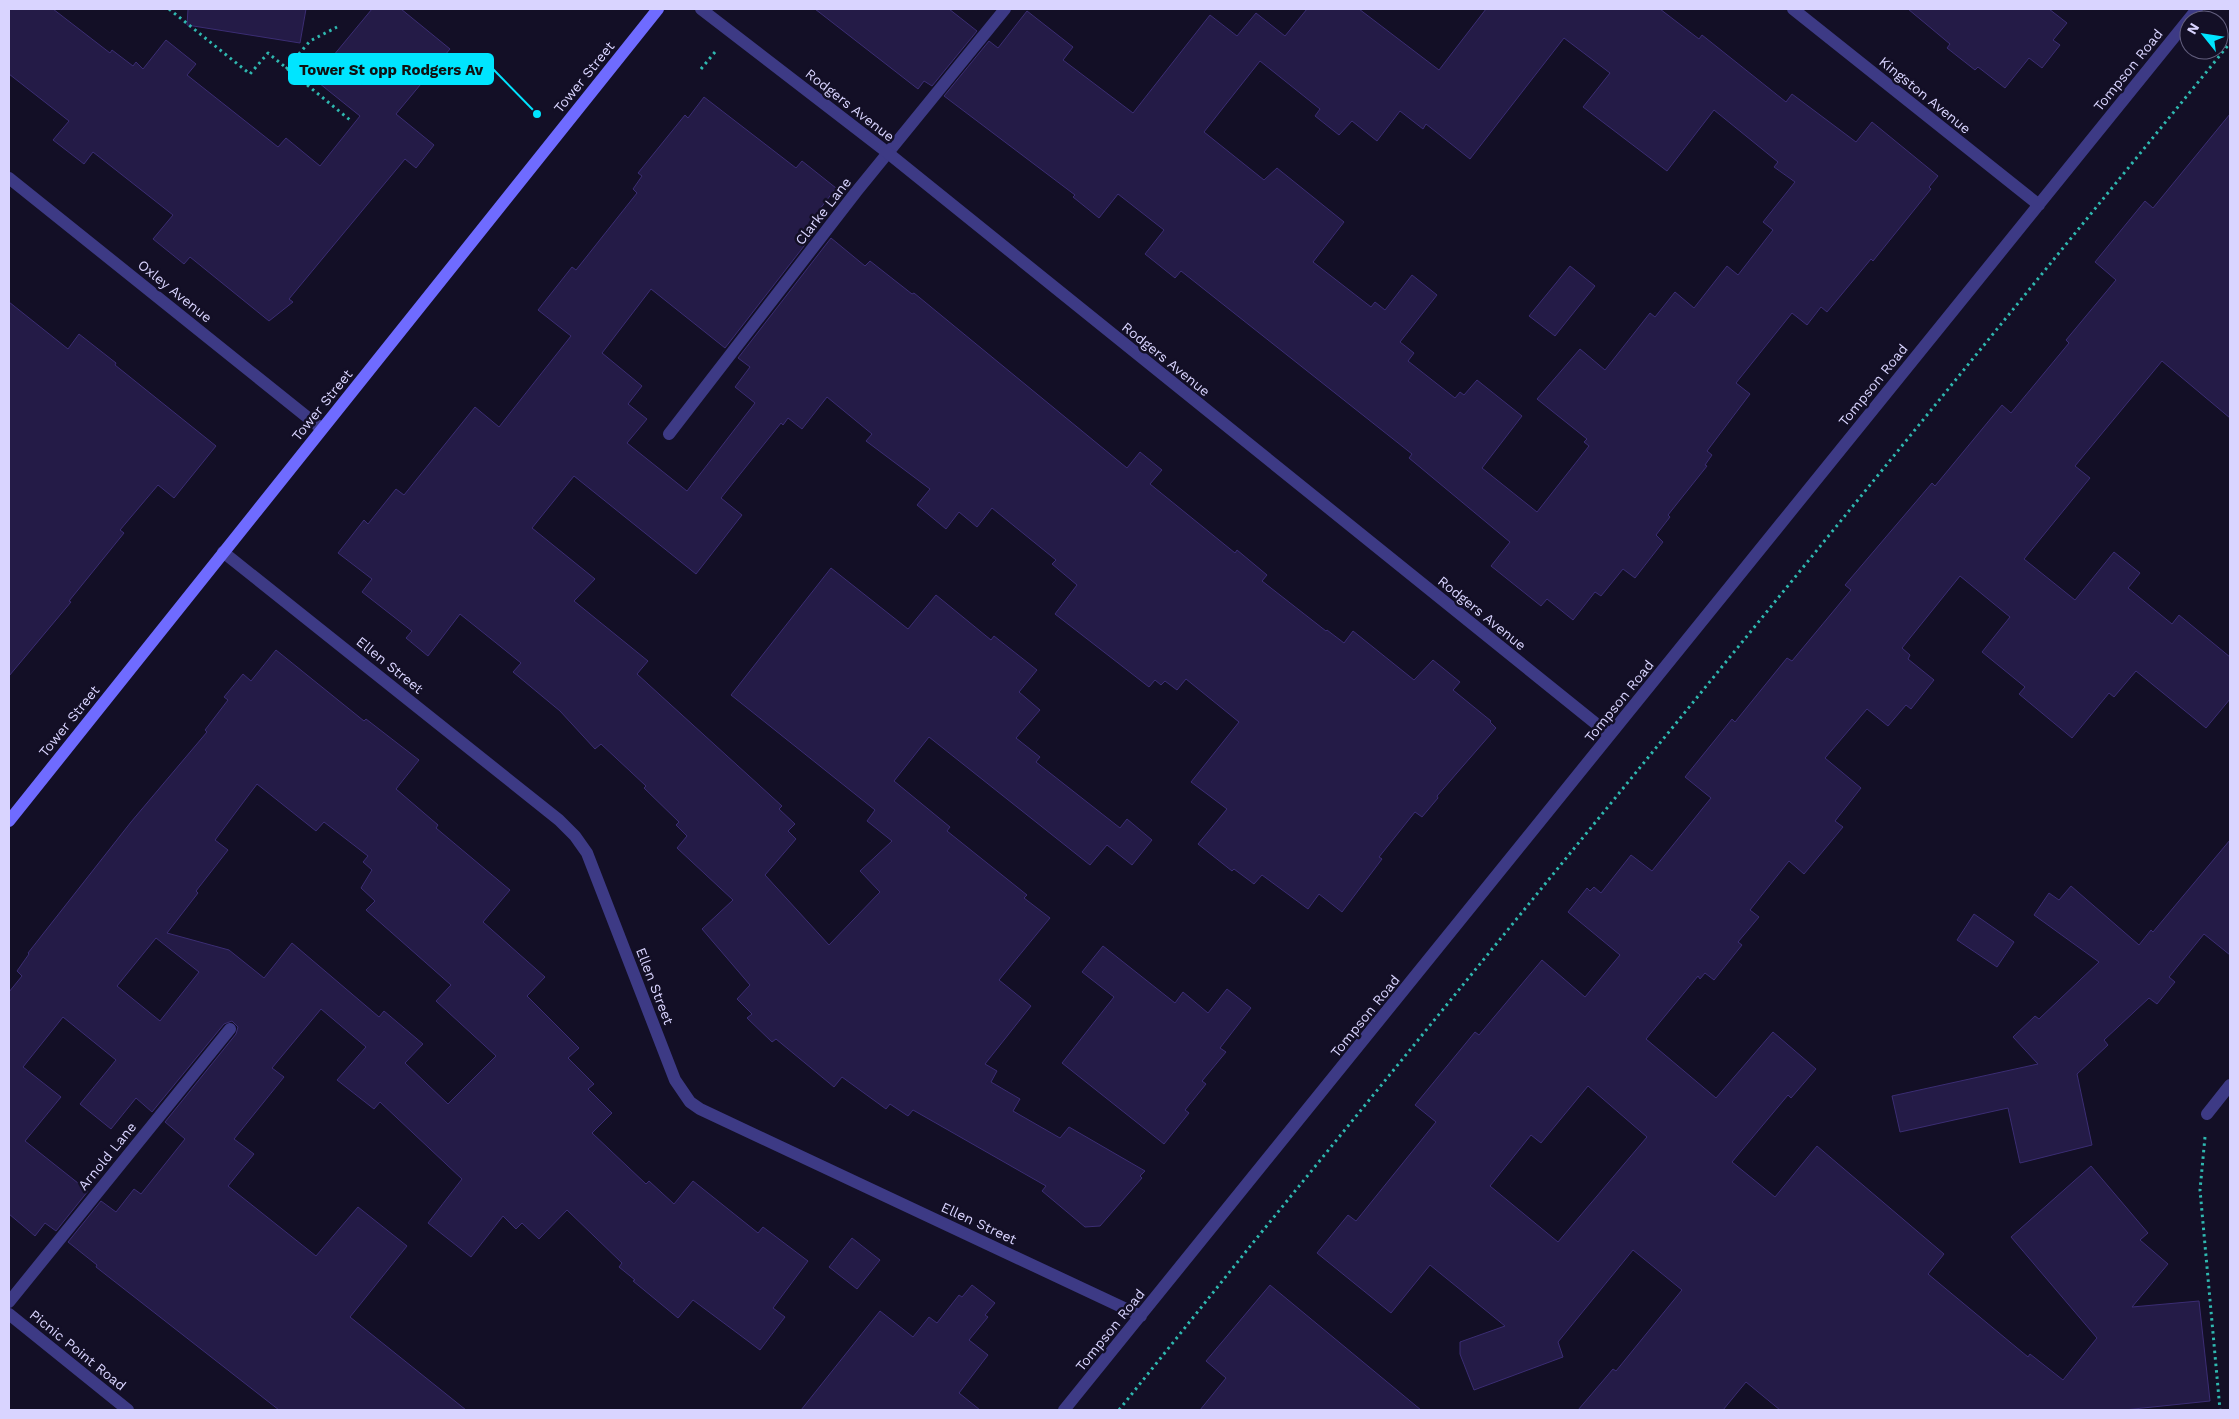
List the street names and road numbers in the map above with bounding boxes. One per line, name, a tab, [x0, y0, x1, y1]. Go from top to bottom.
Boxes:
street label: Tompson Road	[2090, 26, 2166, 114]
street label: Tower Street	[550, 38, 618, 116]
street label: Kingston Avenue	[1876, 53, 1974, 137]
street label: Rodgers Avenue	[802, 65, 898, 145]
street label: Clarke Lane	[792, 174, 854, 248]
street label: Oxley Avenue	[135, 256, 215, 326]
street label: Rodgers Avenue	[1119, 319, 1213, 399]
street label: Tompson Road	[1835, 341, 1911, 429]
street label: Tower Street	[288, 366, 356, 444]
street label: Rodgers Avenue	[1435, 573, 1529, 653]
street label: Ellen Street	[353, 633, 427, 697]
street label: Tompson Road	[1581, 657, 1657, 745]
street label: Tower Street	[35, 682, 103, 760]
street label: Ellen Street	[633, 945, 677, 1027]
street label: Tompson Road	[1327, 972, 1403, 1060]
street label: Arnold Lane	[75, 1119, 139, 1193]
street label: Ellen Street	[939, 1199, 1019, 1247]
street label: Tompson Road	[1072, 1286, 1148, 1374]
street label: Picnic Point Road	[27, 1306, 129, 1394]

